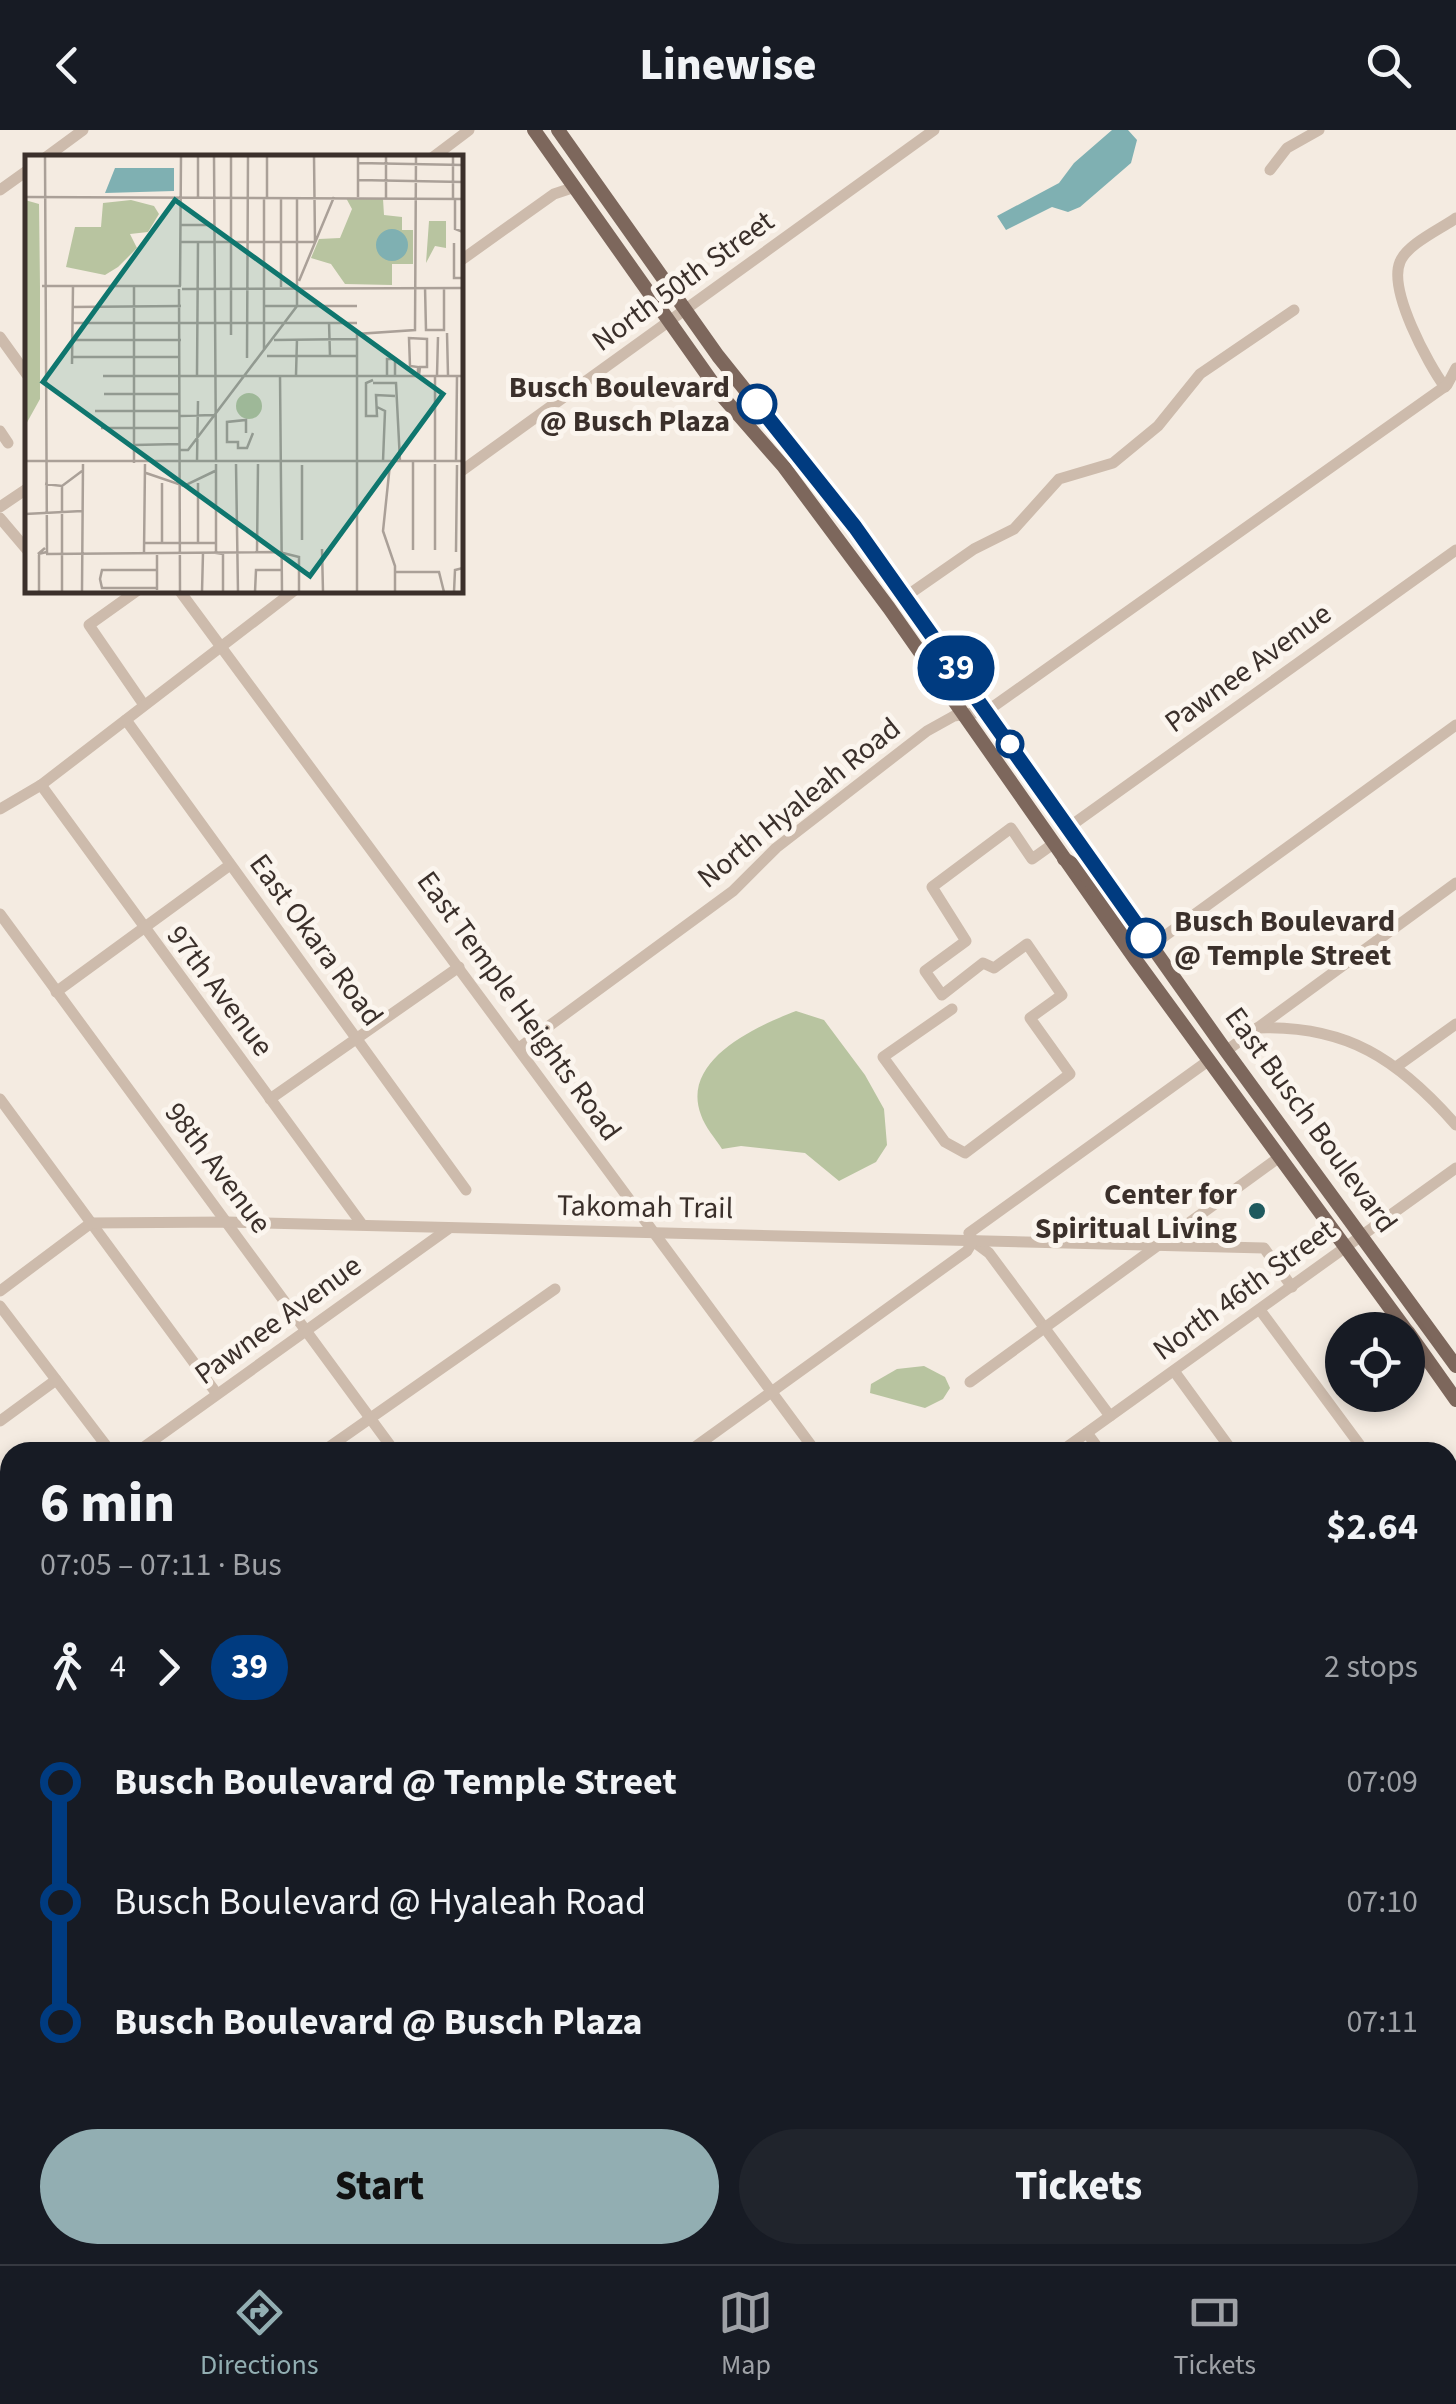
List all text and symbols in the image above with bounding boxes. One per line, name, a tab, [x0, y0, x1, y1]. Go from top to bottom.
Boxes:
text: Linewise	[639, 33, 817, 97]
icon: back	[40, 38, 95, 93]
icon: search	[1361, 38, 1416, 93]
inset map	[25, 155, 462, 592]
street label: North 50th Street	[583, 200, 783, 362]
place label: Busch Boulevard @ Busch Plaza	[509, 366, 730, 443]
marker: Busch Boulevard @ Busch Plaza	[738, 385, 776, 423]
street label: Pawnee Avenue	[1156, 593, 1340, 743]
line badge: 39	[911, 636, 1001, 700]
text: 39	[938, 643, 974, 693]
street label: North Hyaleah Road	[688, 707, 910, 899]
unlabelled marker	[997, 731, 1023, 757]
street label: East Okara Road	[239, 845, 393, 1035]
street label: East Temple Heights Road	[406, 862, 632, 1150]
place label: Busch Boulevard @ Temple Street	[1174, 900, 1395, 977]
street label: 97th Avenue	[156, 916, 284, 1066]
marker: Busch Boulevard @ Temple Street	[1127, 919, 1165, 957]
street label: East Busch Boulevard	[1214, 998, 1408, 1242]
street label: 98th Avenue	[154, 1093, 282, 1243]
place label: Center for Spiritual Living	[1035, 1173, 1237, 1250]
street label: Takomah Trail	[556, 1184, 734, 1230]
marker: Center for Spiritual Living	[1246, 1200, 1268, 1222]
street label: North 46th Street	[1144, 1209, 1344, 1371]
street label: Pawnee Avenue	[186, 1245, 370, 1395]
map controls	[1325, 1312, 1425, 1412]
button: locate	[1325, 1312, 1425, 1412]
text: 6 min	[40, 1465, 175, 1543]
text: $2.64	[1326, 1500, 1418, 1554]
text: 07:05 – 07:11 · Bus	[40, 1542, 282, 1588]
icon: walk	[40, 1640, 95, 1695]
icon: forward	[141, 1640, 196, 1695]
text: 39	[231, 1642, 268, 1692]
text: 4	[110, 1644, 126, 1690]
text: 2 stops	[1324, 1644, 1418, 1690]
text: Busch Boulevard @ Temple Street	[114, 1755, 677, 1809]
text: 07:09	[1346, 1759, 1418, 1805]
text: Busch Boulevard @ Hyaleah Road	[114, 1875, 646, 1929]
text: 07:10	[1346, 1879, 1418, 1925]
text: Busch Boulevard @ Busch Plaza	[114, 1995, 643, 2049]
text: 07:11	[1346, 1999, 1418, 2045]
button: Start	[40, 2129, 719, 2244]
button: Tickets	[739, 2129, 1418, 2244]
tab: Directions	[200, 2285, 318, 2385]
tab: Map	[718, 2285, 773, 2385]
tab: Tickets	[1173, 2285, 1256, 2385]

